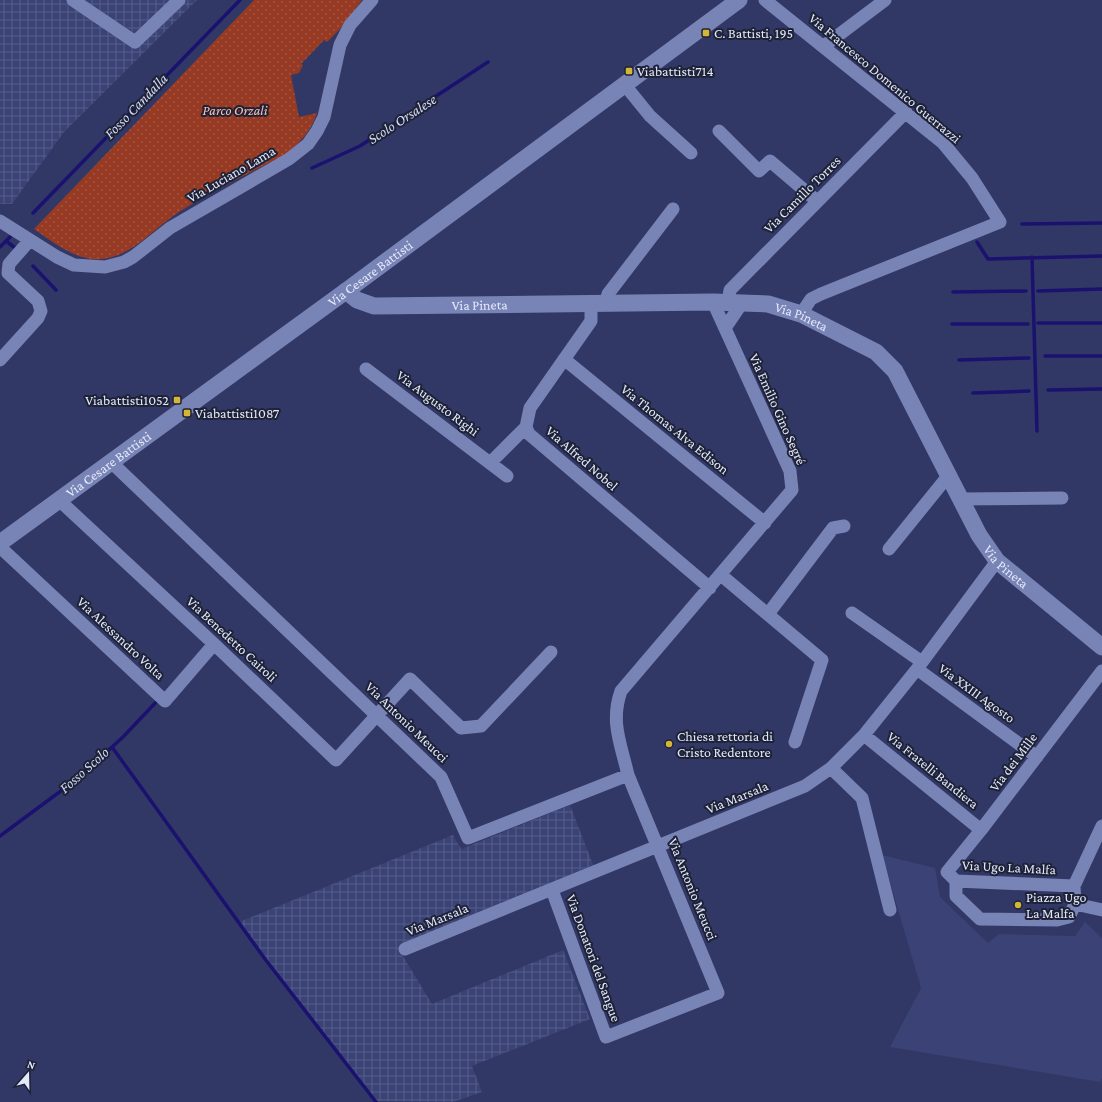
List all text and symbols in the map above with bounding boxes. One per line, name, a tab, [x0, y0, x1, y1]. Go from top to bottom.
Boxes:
street label: Via Francesco Domenico Guerrazzi	[806, 10, 964, 146]
place label: C. Battisti, 195	[714, 25, 793, 41]
marker: C. Battisti, 195	[701, 28, 711, 38]
place label: Viabattisti714	[637, 63, 714, 79]
marker: Viabattisti714	[624, 66, 634, 76]
water label: Fosso Candalla	[101, 70, 171, 142]
water label: Scolo Orsalese	[365, 91, 439, 147]
park label: Parco Orzali	[203, 102, 268, 118]
street label: Via Luciano Lama	[184, 142, 278, 206]
street label: Via Camillo Torres	[760, 152, 844, 236]
street label: Via Cesare Battisti	[325, 236, 416, 310]
street label: Via Pineta	[452, 296, 508, 313]
street label: Via Pineta	[773, 299, 831, 335]
street label: Via Emilio Gino Segré	[746, 351, 810, 467]
street label: Via Augusto Righi	[394, 367, 483, 439]
street label: Via Thomas Alva Edison	[618, 381, 733, 478]
place label: Viabattisti1052	[85, 392, 169, 408]
marker: Viabattisti1052	[172, 395, 182, 405]
place label: Viabattisti1087	[195, 405, 280, 421]
marker: Viabattisti1087	[182, 408, 192, 418]
street label: Via Alfred Nobel	[543, 422, 622, 494]
street label: Via Cesare Battisti	[63, 428, 154, 500]
street label: Via Pineta	[980, 542, 1032, 592]
street label: Via Alessandro Volta	[74, 593, 169, 683]
street label: Via Benedetto Cairoli	[184, 593, 281, 685]
street label: Via XXIII Agosto	[936, 660, 1018, 726]
street label: Via Antonio Meucci	[362, 679, 452, 766]
place label: Chiesa rettoria di Cristo Redentore	[677, 728, 773, 760]
street label: Via Fratelli Bandiera	[884, 728, 982, 812]
street label: Via dei Mille	[986, 730, 1040, 794]
marker: Chiesa rettoria di Cristo Redentore	[664, 739, 674, 749]
water label: Fosso Scolo	[56, 744, 112, 796]
street label: Via Marsala	[704, 777, 771, 817]
street label: Via Antonio Meucci	[665, 836, 721, 943]
street label: Via Ugo La Malfa	[962, 857, 1057, 877]
place label: Piazza Ugo La Malfa	[1026, 889, 1087, 921]
street label: Via Donatori del Sangue	[564, 892, 624, 1024]
street label: Via Marsala	[404, 899, 471, 939]
marker: Piazza Ugo La Malfa	[1013, 900, 1023, 910]
north arrow	[8, 1054, 48, 1094]
text: N	[26, 1058, 37, 1072]

